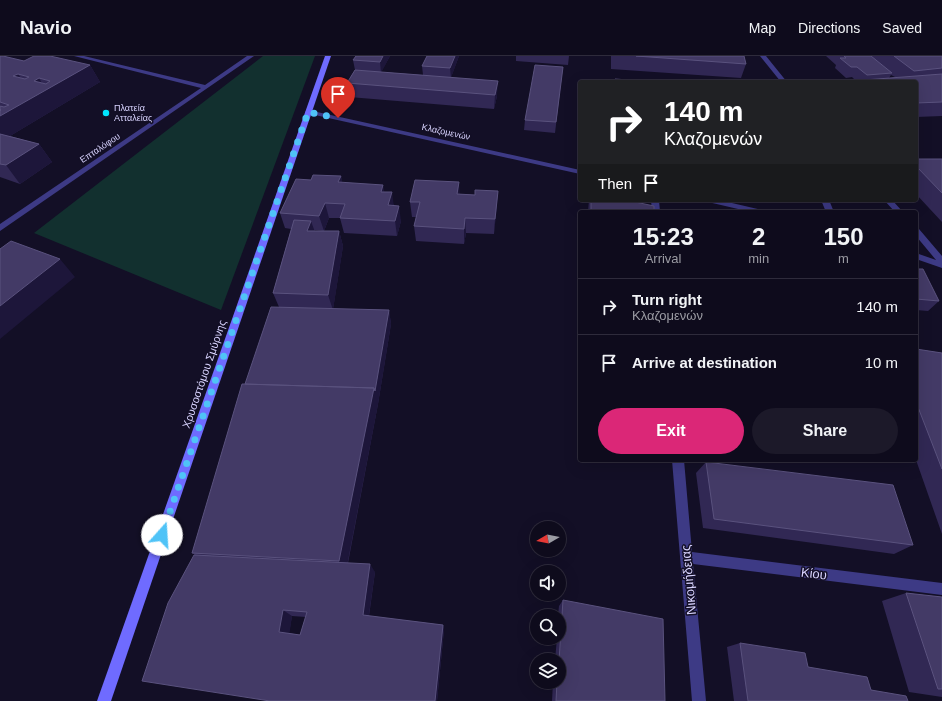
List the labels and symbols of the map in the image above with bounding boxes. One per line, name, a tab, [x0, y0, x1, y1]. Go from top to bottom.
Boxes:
pin	[321, 77, 355, 118]
place label: Πλατεία Ατταλείας	[114, 103, 153, 123]
marker: Πλατεία Ατταλείας	[101, 108, 111, 118]
street label: Κλαζομενών	[421, 122, 472, 142]
street label: Επταλόφου	[78, 131, 122, 165]
street label: Χρυσοστόμου Σμύρνης	[180, 318, 228, 430]
position arrow	[141, 514, 183, 556]
north arrow	[530, 521, 566, 557]
street label: Νικομήδειας	[678, 544, 699, 616]
street label: Κίου	[800, 564, 828, 583]

